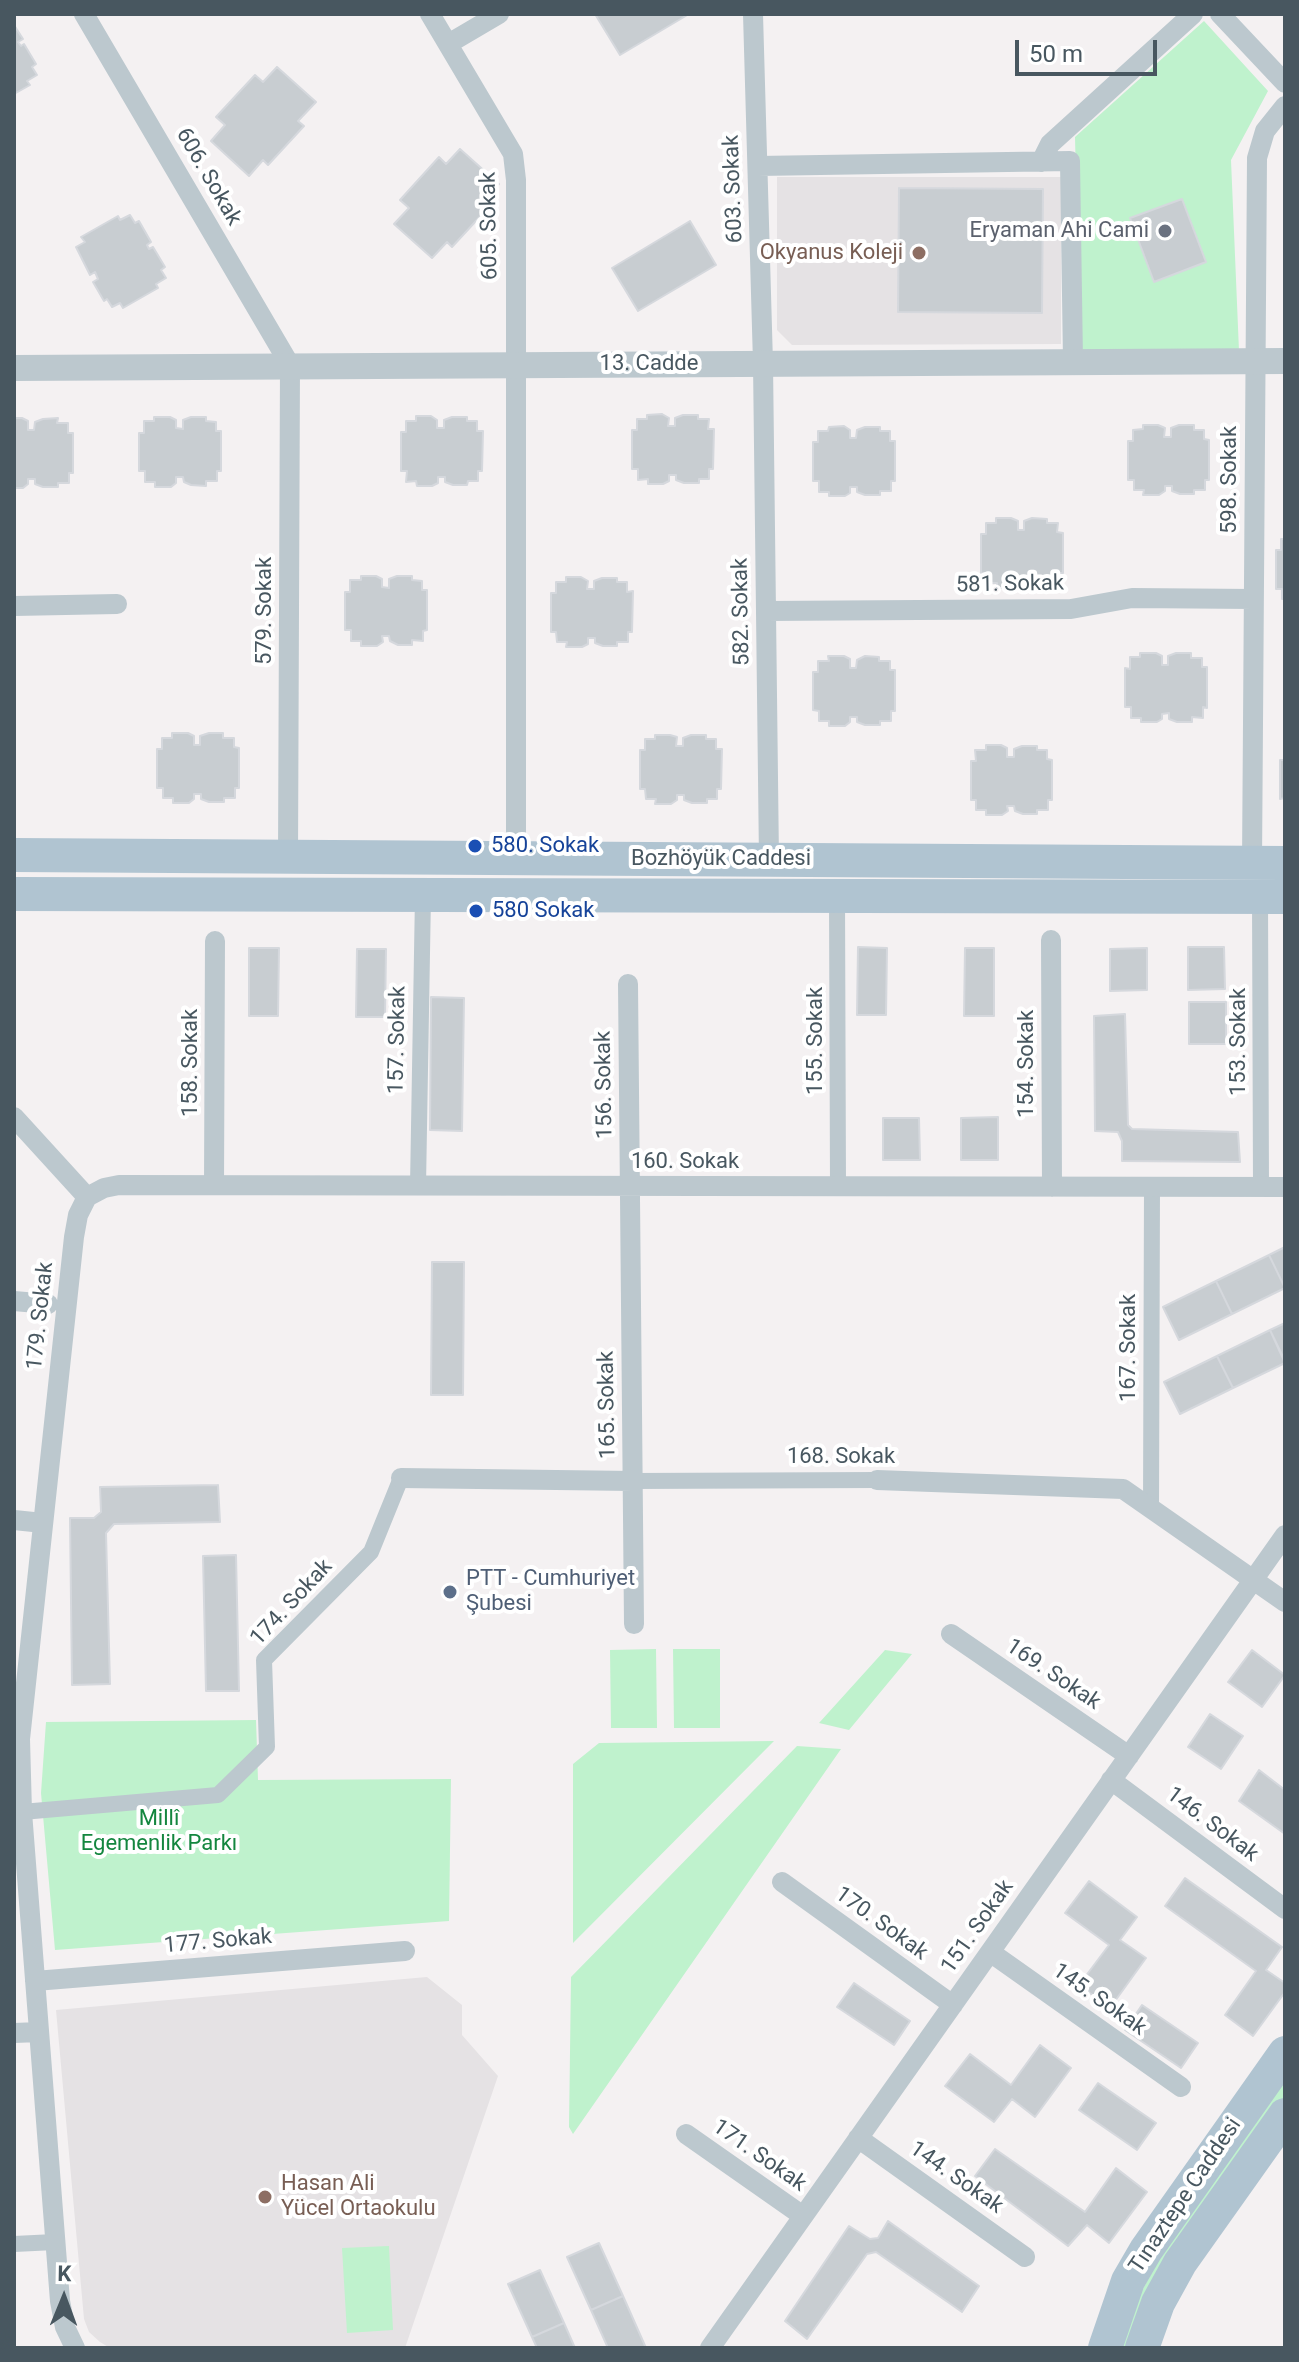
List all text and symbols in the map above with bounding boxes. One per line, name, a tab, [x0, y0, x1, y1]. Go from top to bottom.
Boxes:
scale bar	[1019, 24, 1161, 74]
text: 50 m	[1029, 40, 1083, 68]
street label: 606. Sokak	[170, 124, 246, 230]
street label: 603. Sokak	[719, 134, 749, 244]
street label: 605. Sokak	[476, 172, 504, 280]
place label: Eryaman Ahi Cami	[970, 218, 1149, 244]
marker: Eryaman Ahi Cami	[1156, 222, 1174, 240]
place label: Okyanus Koleji	[760, 240, 903, 266]
marker: Okyanus Koleji	[910, 244, 928, 262]
street label: 13. Cadde	[600, 351, 698, 377]
street label: 598. Sokak	[1217, 426, 1243, 534]
street label: 579. Sokak	[252, 557, 278, 665]
street label: 582. Sokak	[728, 558, 756, 666]
street label: 581. Sokak	[956, 571, 1064, 599]
place label: 580. Sokak	[491, 833, 599, 859]
marker: 580. Sokak	[466, 837, 484, 855]
street label: Bozhöyük Caddesi	[631, 846, 811, 872]
place label: 580 Sokak	[492, 898, 594, 924]
marker: 580 Sokak	[467, 902, 485, 920]
street label: 157. Sokak	[384, 986, 412, 1094]
street label: 155. Sokak	[803, 987, 829, 1095]
street label: 153. Sokak	[1226, 988, 1252, 1096]
street label: 158. Sokak	[178, 1009, 204, 1117]
street label: 154. Sokak	[1014, 1010, 1040, 1118]
street label: 156. Sokak	[591, 1031, 619, 1139]
street label: 160. Sokak	[631, 1149, 739, 1175]
street label: 179. Sokak	[22, 1261, 60, 1371]
street label: 167. Sokak	[1116, 1294, 1142, 1402]
street label: 165. Sokak	[594, 1351, 622, 1459]
street label: 168. Sokak	[787, 1444, 895, 1470]
street label: 174. Sokak	[245, 1554, 339, 1652]
place label: PTT - Cumhuriyet Şubesi	[466, 1566, 635, 1618]
marker: PTT - Cumhuriyet Şubesi	[441, 1583, 459, 1601]
street label: 169. Sokak	[1001, 1634, 1105, 1716]
street label: 146. Sokak	[1161, 1782, 1263, 1868]
park label: Millî Egemenlik Parkı	[81, 1806, 237, 1858]
street label: 151. Sokak	[936, 1875, 1020, 1979]
street label: 170. Sokak	[829, 1882, 933, 1966]
street label: 177. Sokak	[163, 1924, 273, 1960]
street label: 145. Sokak	[1047, 1958, 1151, 2042]
street label: Tınaztepe Caddesi	[1124, 2113, 1248, 2279]
street label: 171. Sokak	[707, 2114, 811, 2198]
street label: 144. Sokak	[904, 2136, 1008, 2220]
place label: Hasan Ali Yücel Ortaokulu	[281, 2171, 436, 2222]
marker: Hasan Ali Yücel Ortaokulu	[256, 2188, 274, 2206]
north arrow	[24, 2258, 104, 2338]
text: K	[57, 2261, 72, 2286]

